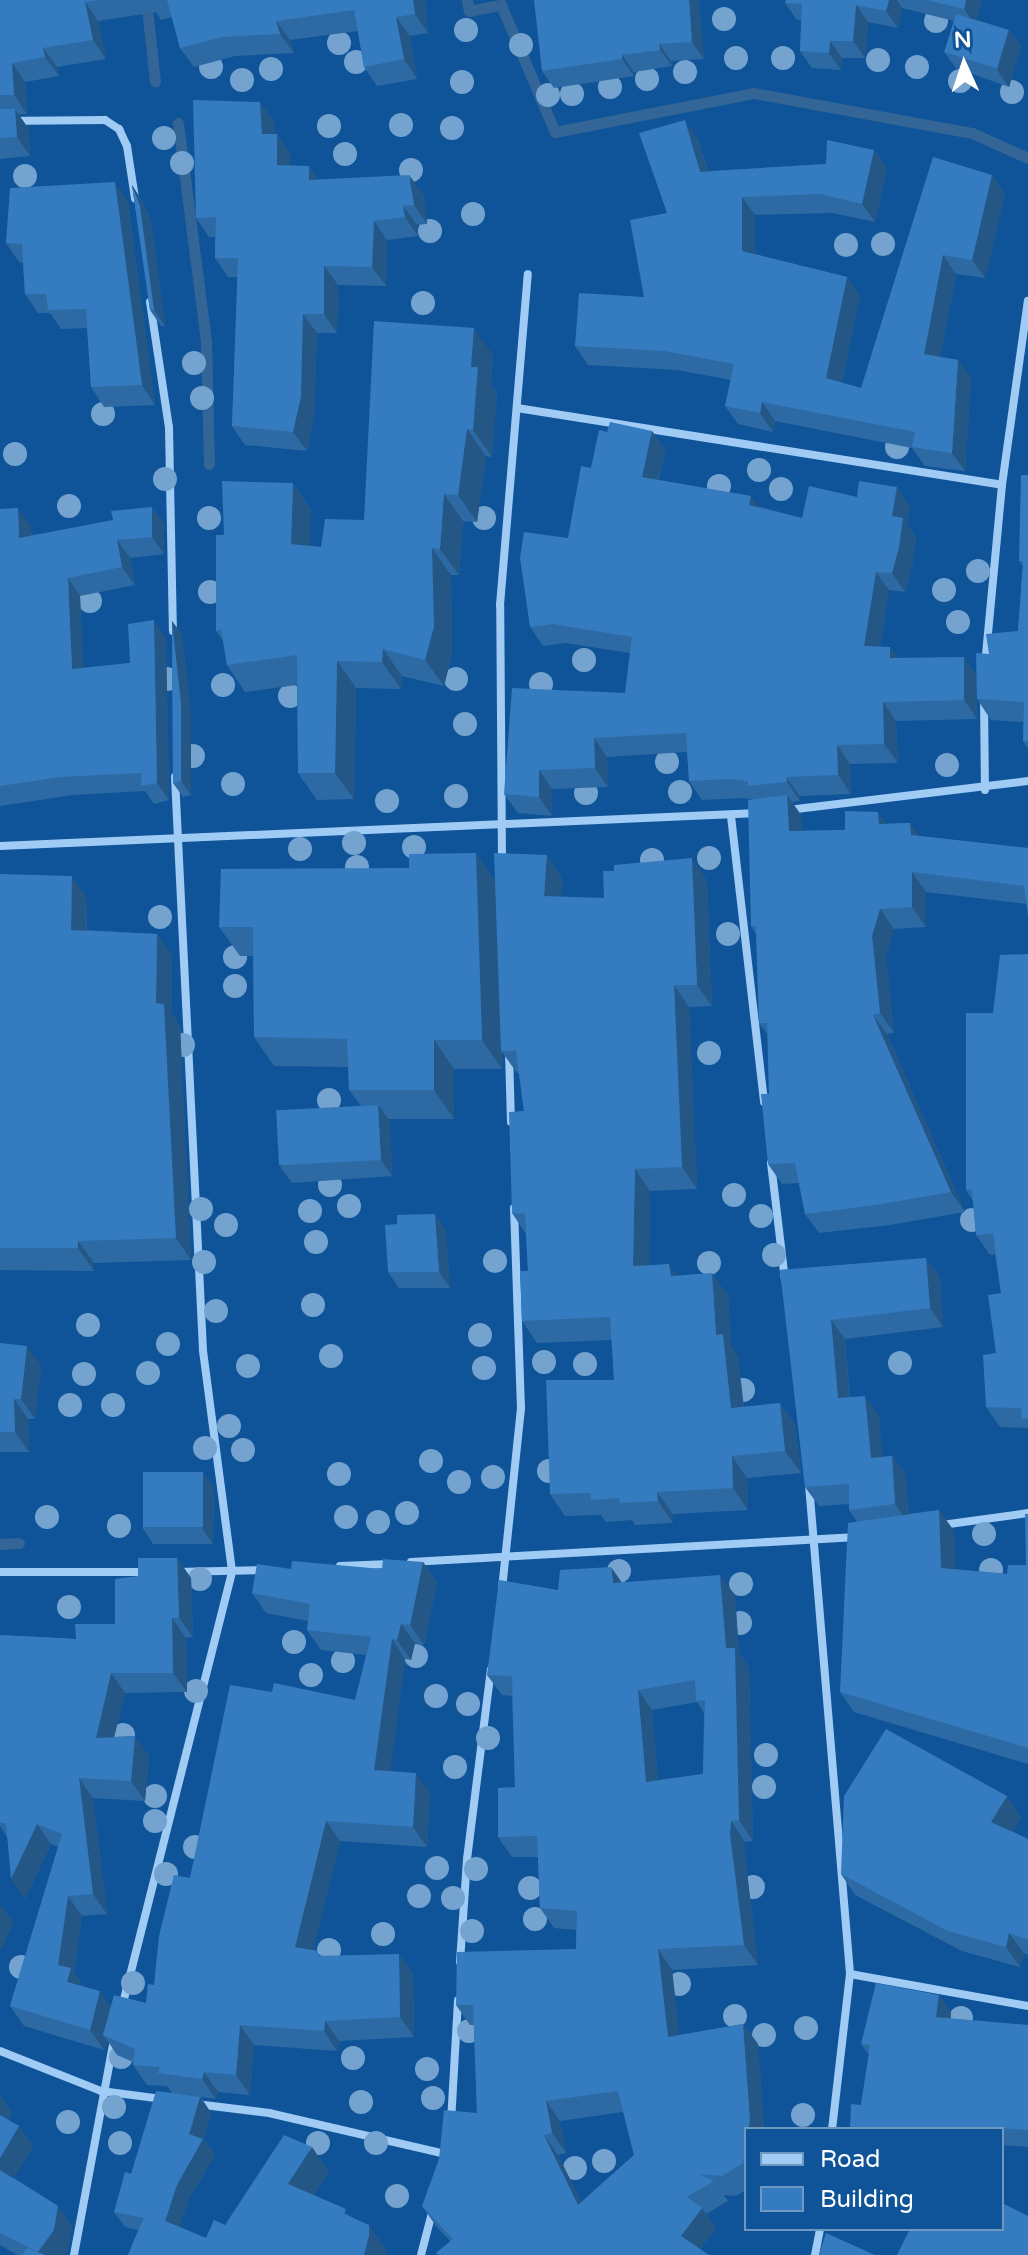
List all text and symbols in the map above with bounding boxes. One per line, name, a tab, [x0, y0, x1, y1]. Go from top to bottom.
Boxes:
north arrow	[924, 24, 1004, 104]
text: N	[953, 27, 972, 53]
legend	[744, 2127, 1004, 2231]
text: Road	[820, 2145, 880, 2174]
text: Building	[820, 2185, 914, 2214]

